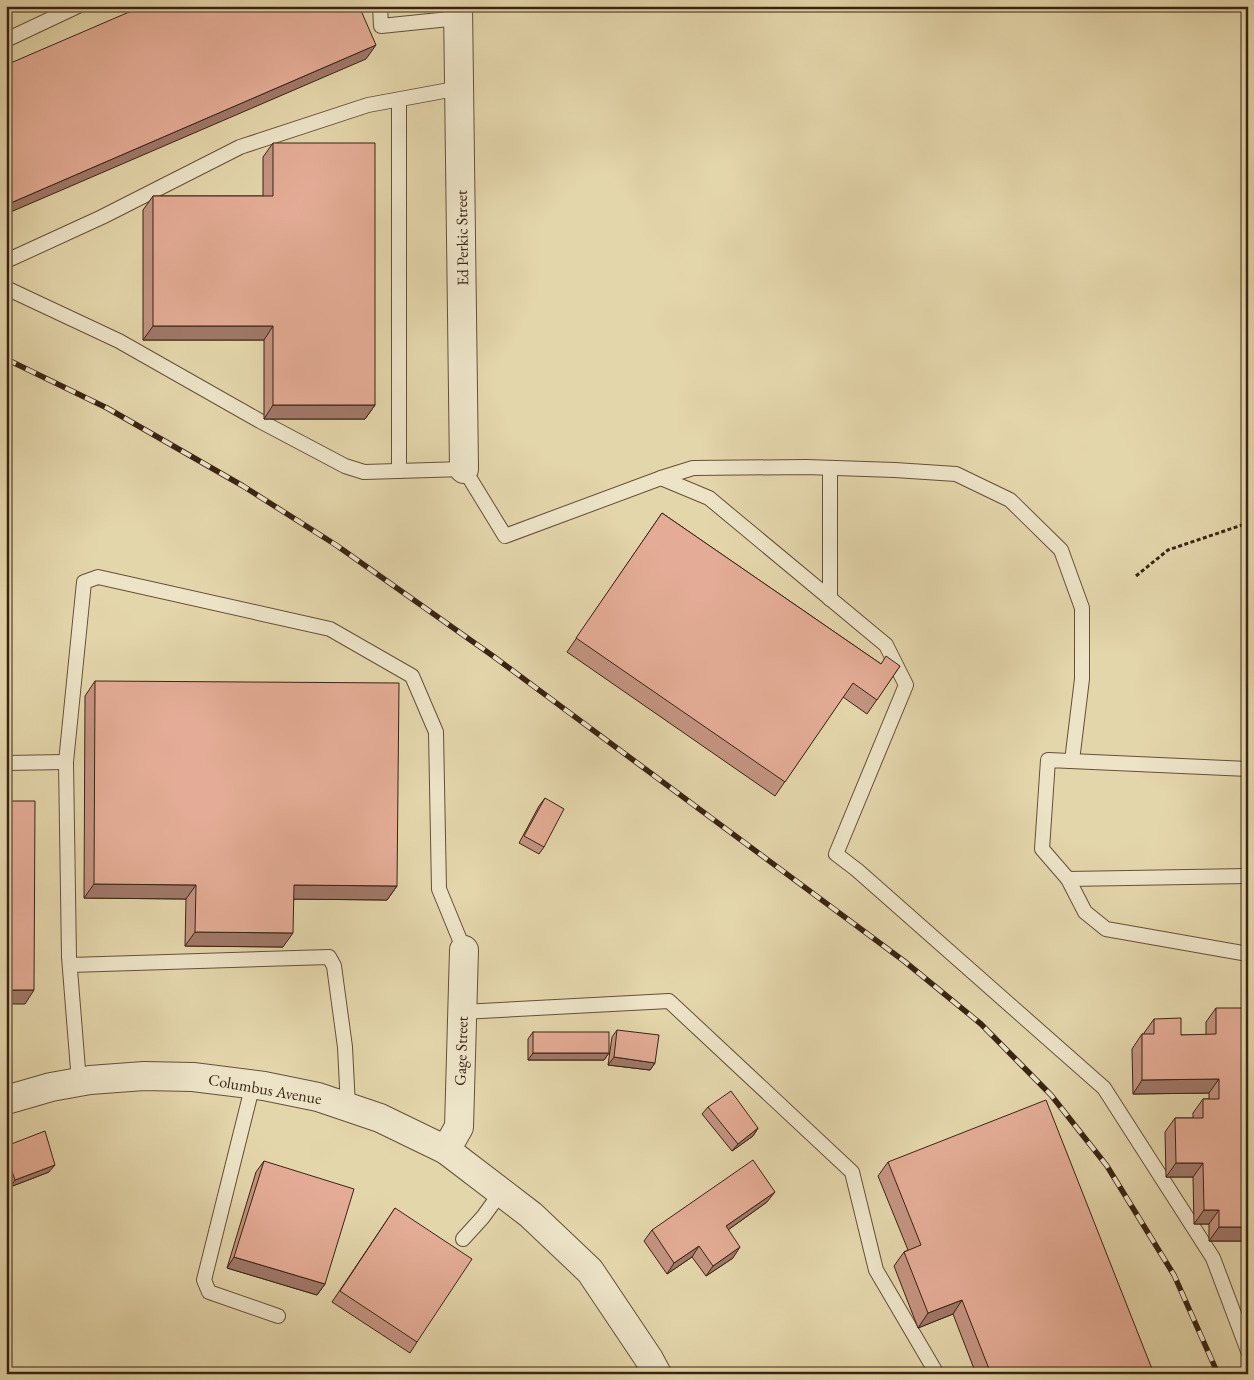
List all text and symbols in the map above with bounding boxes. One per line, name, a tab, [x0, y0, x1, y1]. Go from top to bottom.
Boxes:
street label: Ed Perkic Street	[451, 190, 473, 286]
street label: Gage Street	[449, 1016, 473, 1086]
street label: Columbus Avenue	[207, 1069, 323, 1109]

